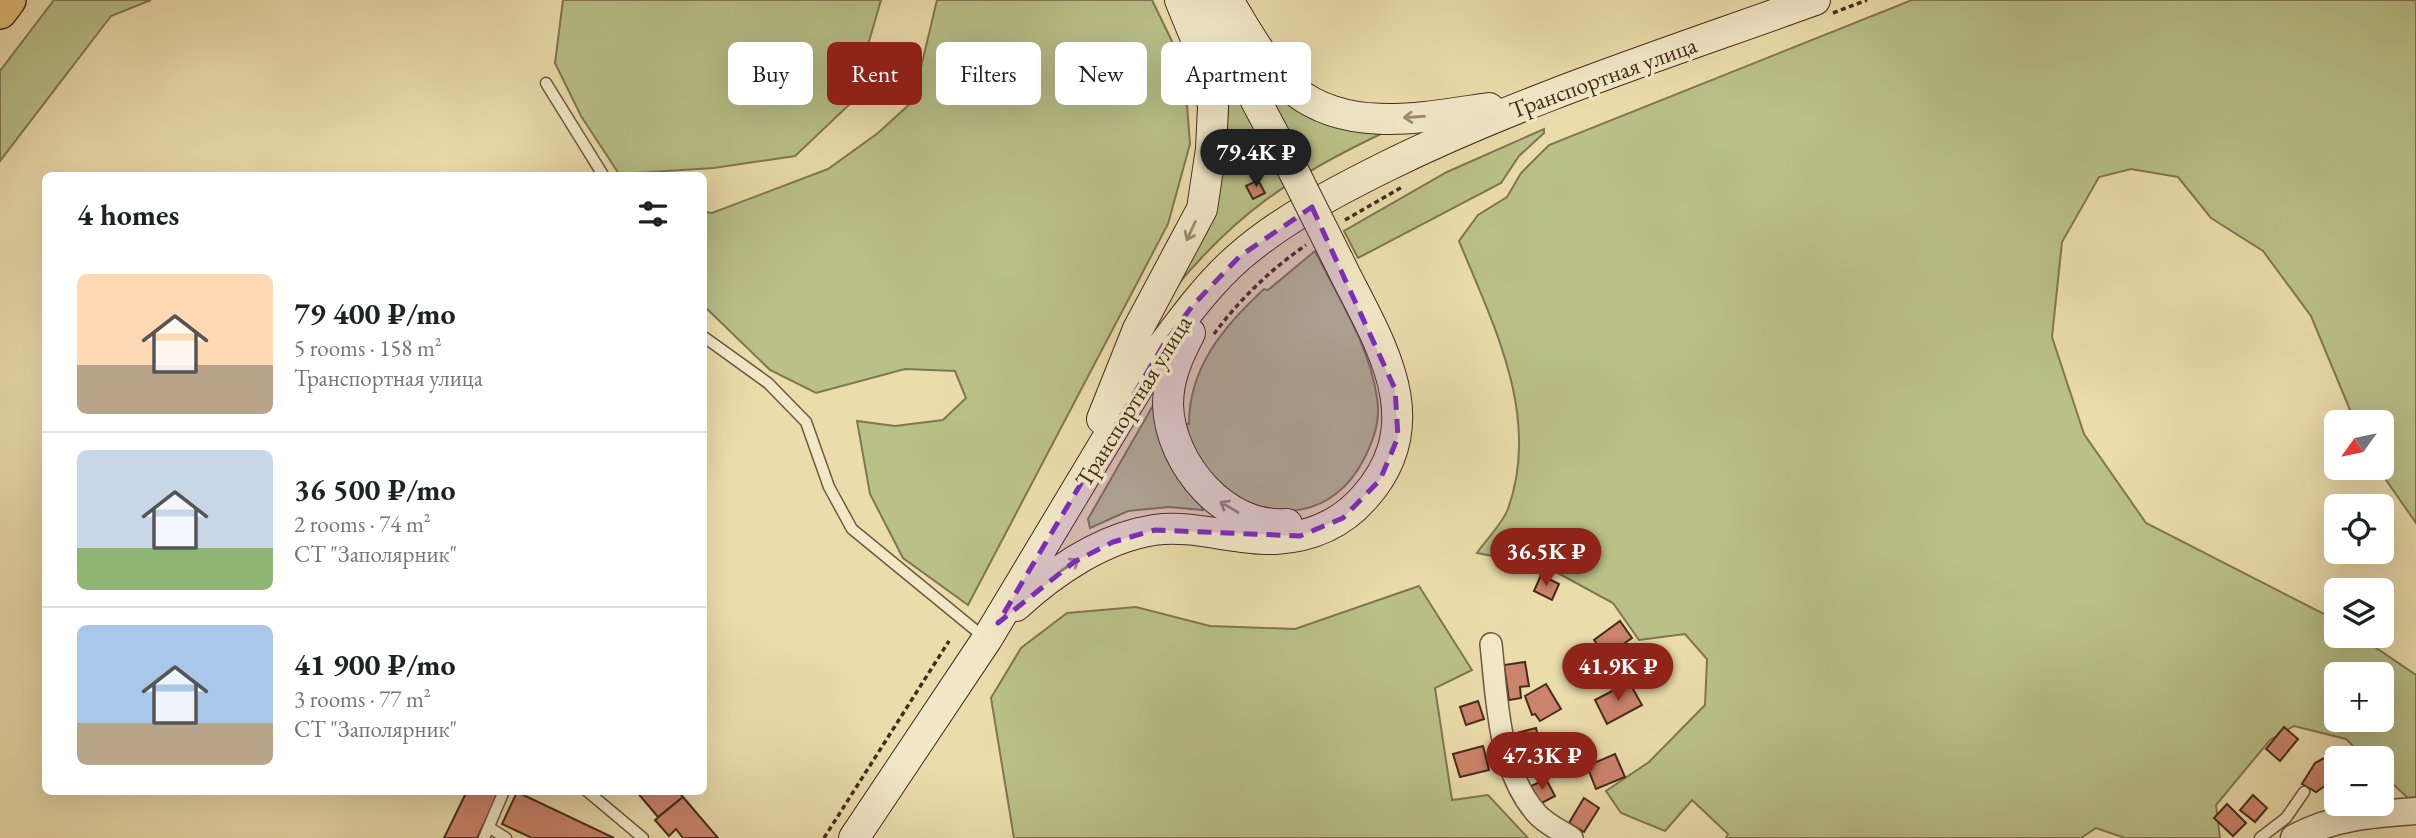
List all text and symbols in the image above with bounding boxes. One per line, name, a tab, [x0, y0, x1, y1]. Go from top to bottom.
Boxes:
street label: Транспортная улица	[1505, 29, 1701, 125]
chip: Buy	[728, 42, 813, 105]
chip: Rent	[827, 42, 922, 105]
chip: Filters	[936, 42, 1041, 105]
chip: New	[1055, 42, 1147, 105]
chip: Apartment	[1161, 42, 1311, 105]
one-way arrow	[1404, 111, 1426, 124]
pin: 79.4K ₽	[1191, 130, 1321, 189]
text: 79.4K ₽	[1216, 137, 1296, 167]
text: 4 homes	[77, 195, 179, 234]
icon: filters	[634, 195, 672, 233]
one-way arrow	[1184, 220, 1197, 241]
text: 79 400 ₽/mo	[294, 294, 456, 333]
icon: home	[133, 302, 217, 386]
street label: Транспортная улица	[1068, 309, 1199, 493]
text: 5 rooms · 158 m²	[294, 333, 442, 363]
text: Транспортная улица	[294, 363, 483, 393]
north arrow	[2324, 410, 2394, 480]
map controls	[2324, 410, 2394, 816]
text: 36 500 ₽/mo	[294, 470, 456, 509]
icon: home	[133, 478, 217, 562]
button: locate	[2324, 494, 2394, 564]
one-way arrow	[1220, 500, 1240, 514]
text: 2 rooms · 74 m²	[294, 509, 431, 539]
pin: 36.5K ₽	[1481, 528, 1611, 588]
text: 36.5K ₽	[1506, 536, 1586, 566]
text: СТ "Заполярник"	[294, 539, 457, 569]
one-way arrow	[1060, 558, 1079, 573]
button: layers	[2324, 578, 2394, 648]
pin: 41.9K ₽	[1553, 644, 1683, 703]
text: 41 900 ₽/mo	[294, 645, 456, 684]
text: 41.9K ₽	[1578, 651, 1658, 681]
icon: home	[133, 653, 217, 737]
button: +	[2324, 662, 2394, 732]
text: 3 rooms · 77 m²	[294, 684, 431, 714]
text: СТ "Заполярник"	[294, 714, 457, 744]
pin: 47.3K ₽	[1477, 732, 1607, 792]
text: 47.3K ₽	[1502, 740, 1582, 770]
button: −	[2324, 746, 2394, 816]

